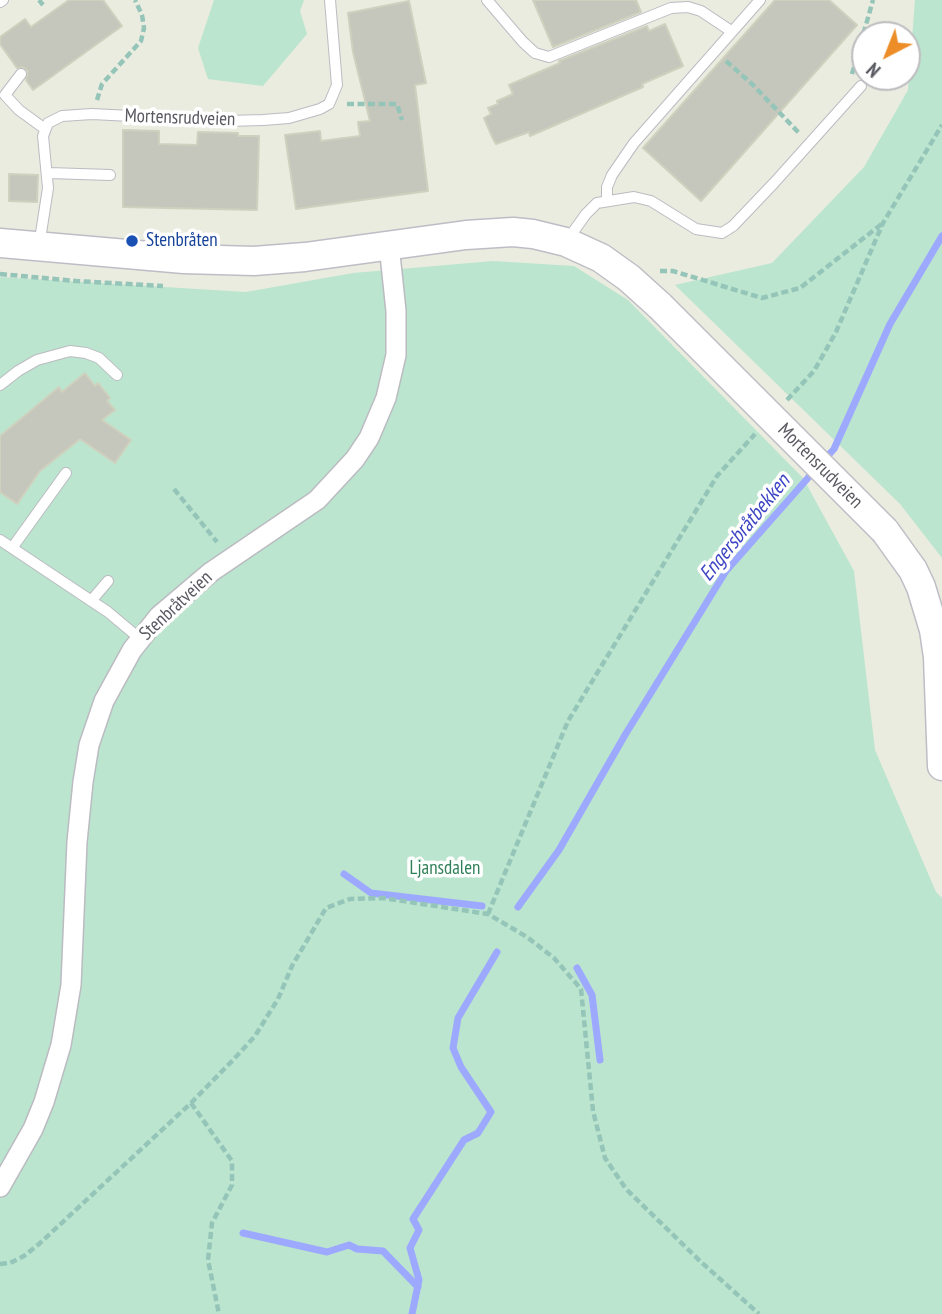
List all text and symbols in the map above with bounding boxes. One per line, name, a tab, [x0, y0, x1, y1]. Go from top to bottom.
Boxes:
north arrow	[851, 21, 921, 91]
text: N	[861, 58, 885, 82]
street label: Mortensrudveien	[124, 105, 236, 131]
place label: Stenbråten	[146, 230, 218, 252]
marker: Stenbråten	[124, 233, 140, 249]
street label: Mortensrudveien	[773, 419, 867, 513]
water label: Engersbråtbekken	[694, 470, 796, 586]
street label: Stenbråtveien	[135, 567, 217, 645]
park label: Ljansdalen	[410, 858, 480, 880]

